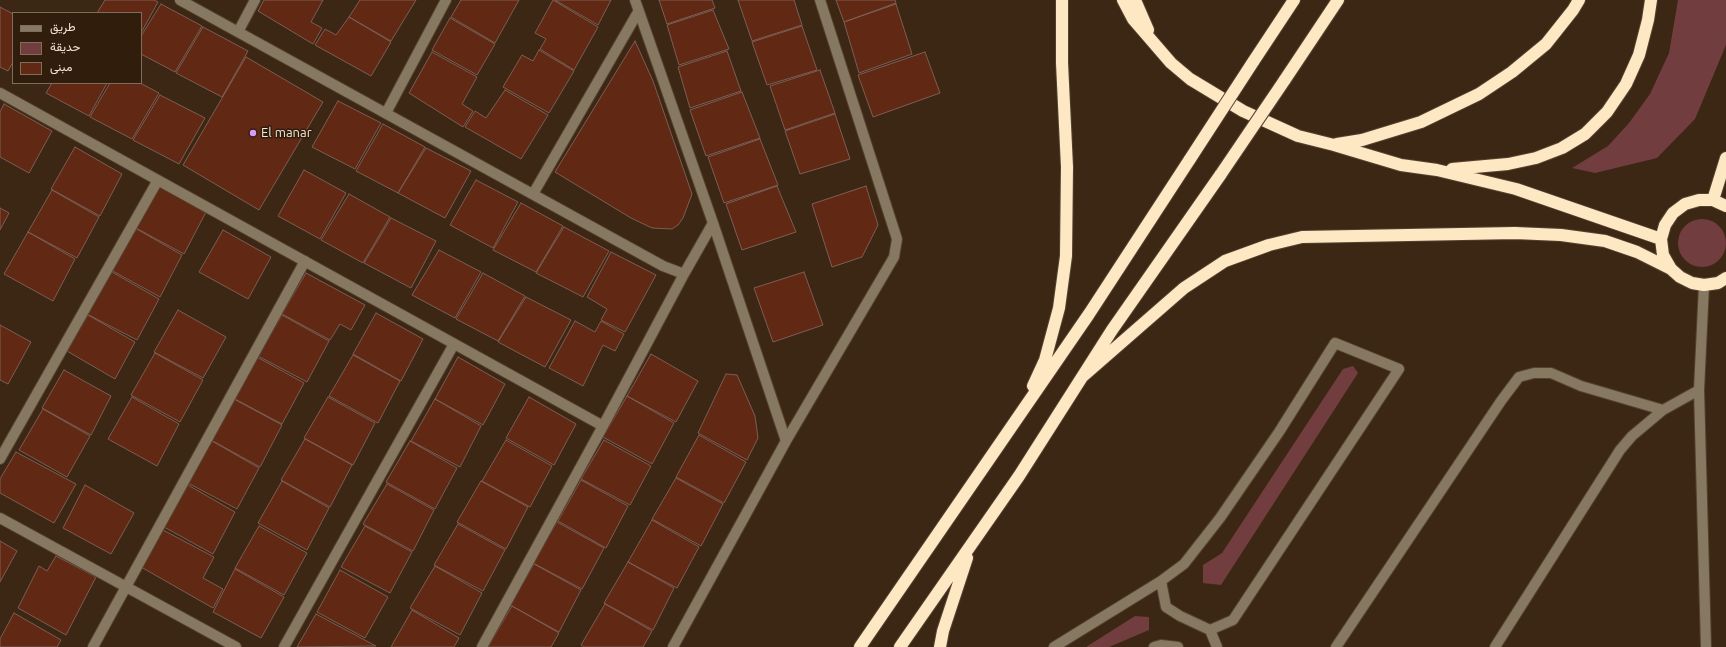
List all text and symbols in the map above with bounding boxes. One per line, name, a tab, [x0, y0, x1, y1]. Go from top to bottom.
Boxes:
legend	[12, 12, 142, 84]
text: طريق	[50, 20, 75, 33]
text: حديقة	[50, 40, 80, 53]
text: مبنى	[50, 60, 72, 73]
place label: El manar	[261, 125, 312, 141]
marker: El manar	[248, 128, 258, 138]

